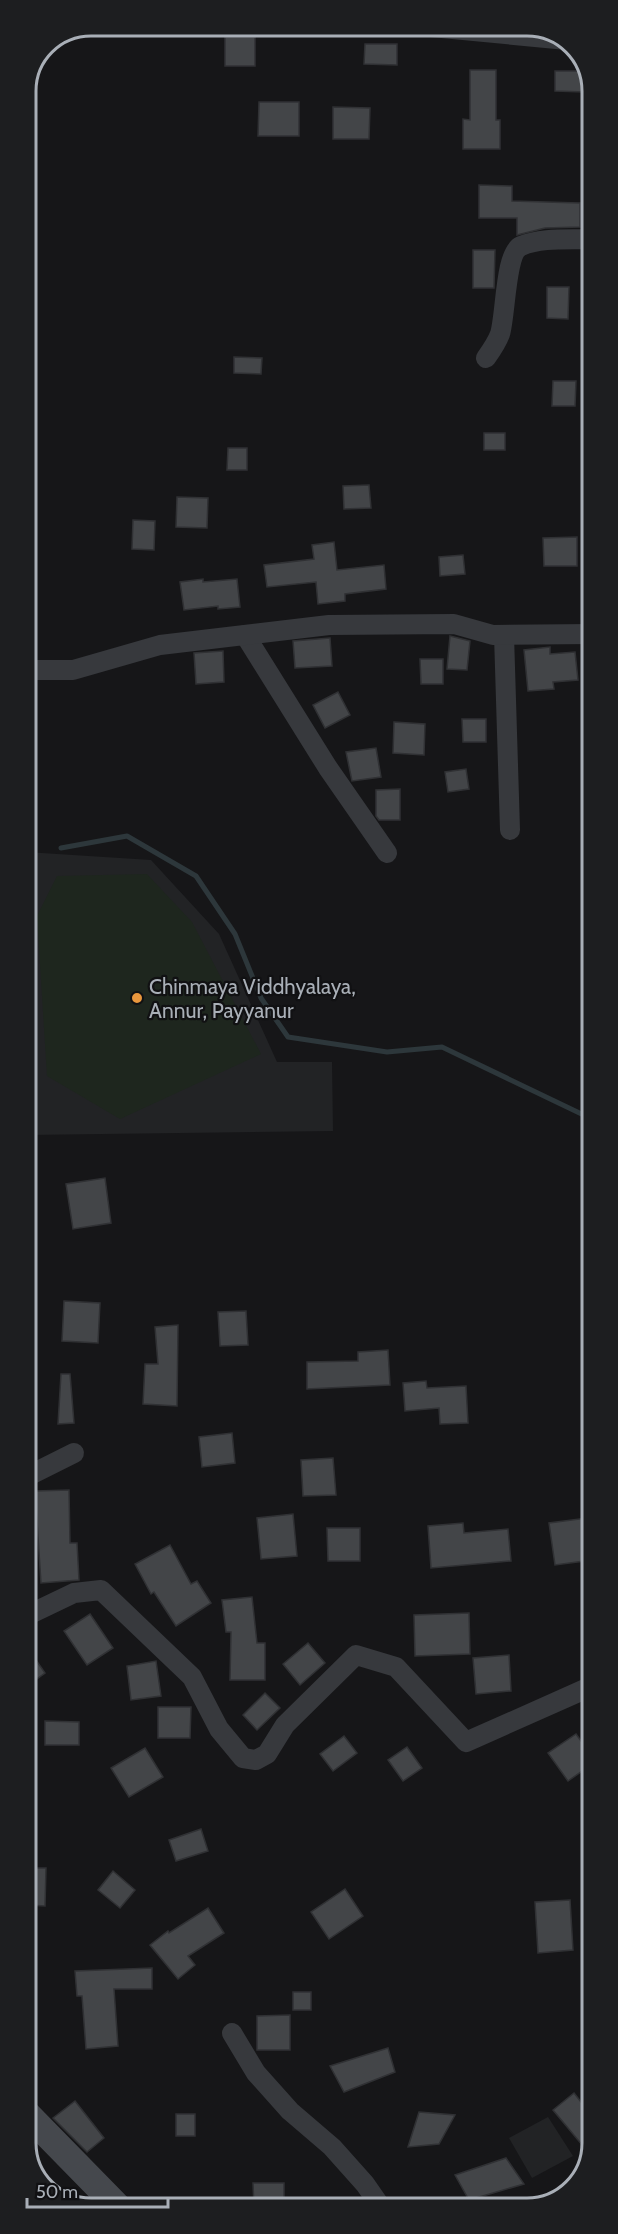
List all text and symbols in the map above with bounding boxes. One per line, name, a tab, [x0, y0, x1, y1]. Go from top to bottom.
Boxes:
place label: Chinmaya Viddhyalaya, Annur, Payyanur	[149, 974, 356, 1023]
marker: Chinmaya Viddhyalaya, Annur, Payyanur	[130, 991, 144, 1005]
scale bar	[27, 2171, 168, 2209]
text: 50 m	[36, 2181, 78, 2203]

